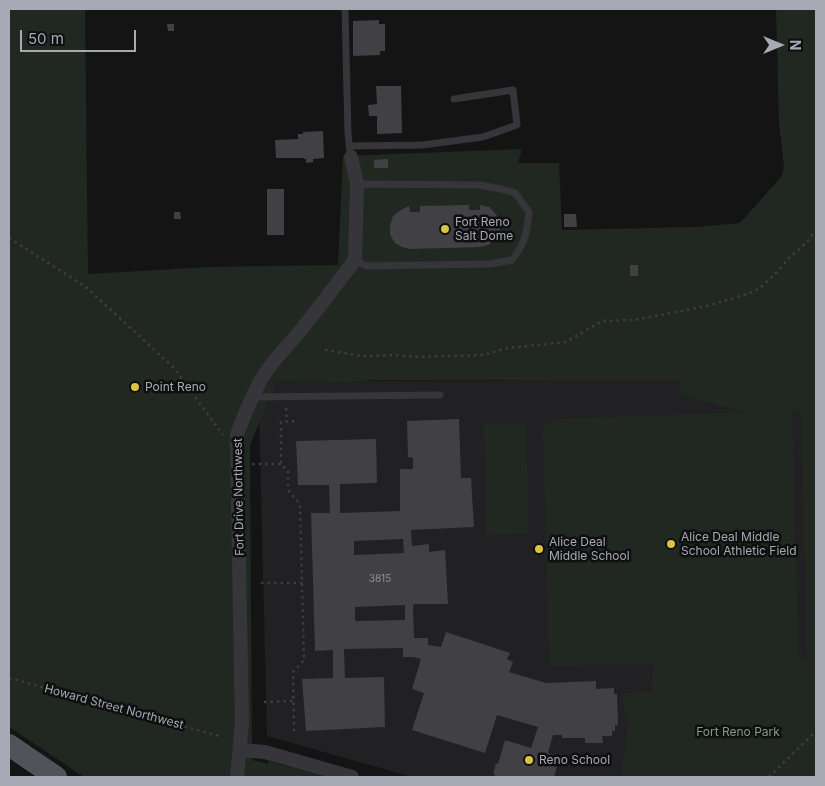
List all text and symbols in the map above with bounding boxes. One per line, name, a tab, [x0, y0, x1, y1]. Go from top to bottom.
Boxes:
scale bar	[22, 20, 139, 52]
north arrow	[755, 20, 805, 70]
text: 50 m	[28, 29, 64, 48]
text: N	[787, 40, 804, 50]
place label: Fort Reno Salt Dome	[455, 215, 513, 243]
marker: Fort Reno Salt Dome	[439, 223, 451, 235]
place label: Point Reno	[145, 380, 206, 394]
marker: Point Reno	[129, 381, 141, 393]
street label: Fort Drive Northwest	[231, 438, 247, 556]
place label: Alice Deal Middle School Athletic Field	[681, 530, 797, 558]
place label: Alice Deal Middle School	[549, 535, 630, 563]
marker: Alice Deal Middle School Athletic Field	[665, 538, 677, 550]
marker: Alice Deal Middle School	[533, 543, 545, 555]
house number: 3815	[369, 573, 391, 585]
street label: Howard Street Northwest	[43, 681, 185, 733]
park label: Fort Reno Park	[696, 725, 780, 739]
place label: Reno School	[539, 753, 610, 767]
marker: Reno School	[523, 754, 535, 766]

